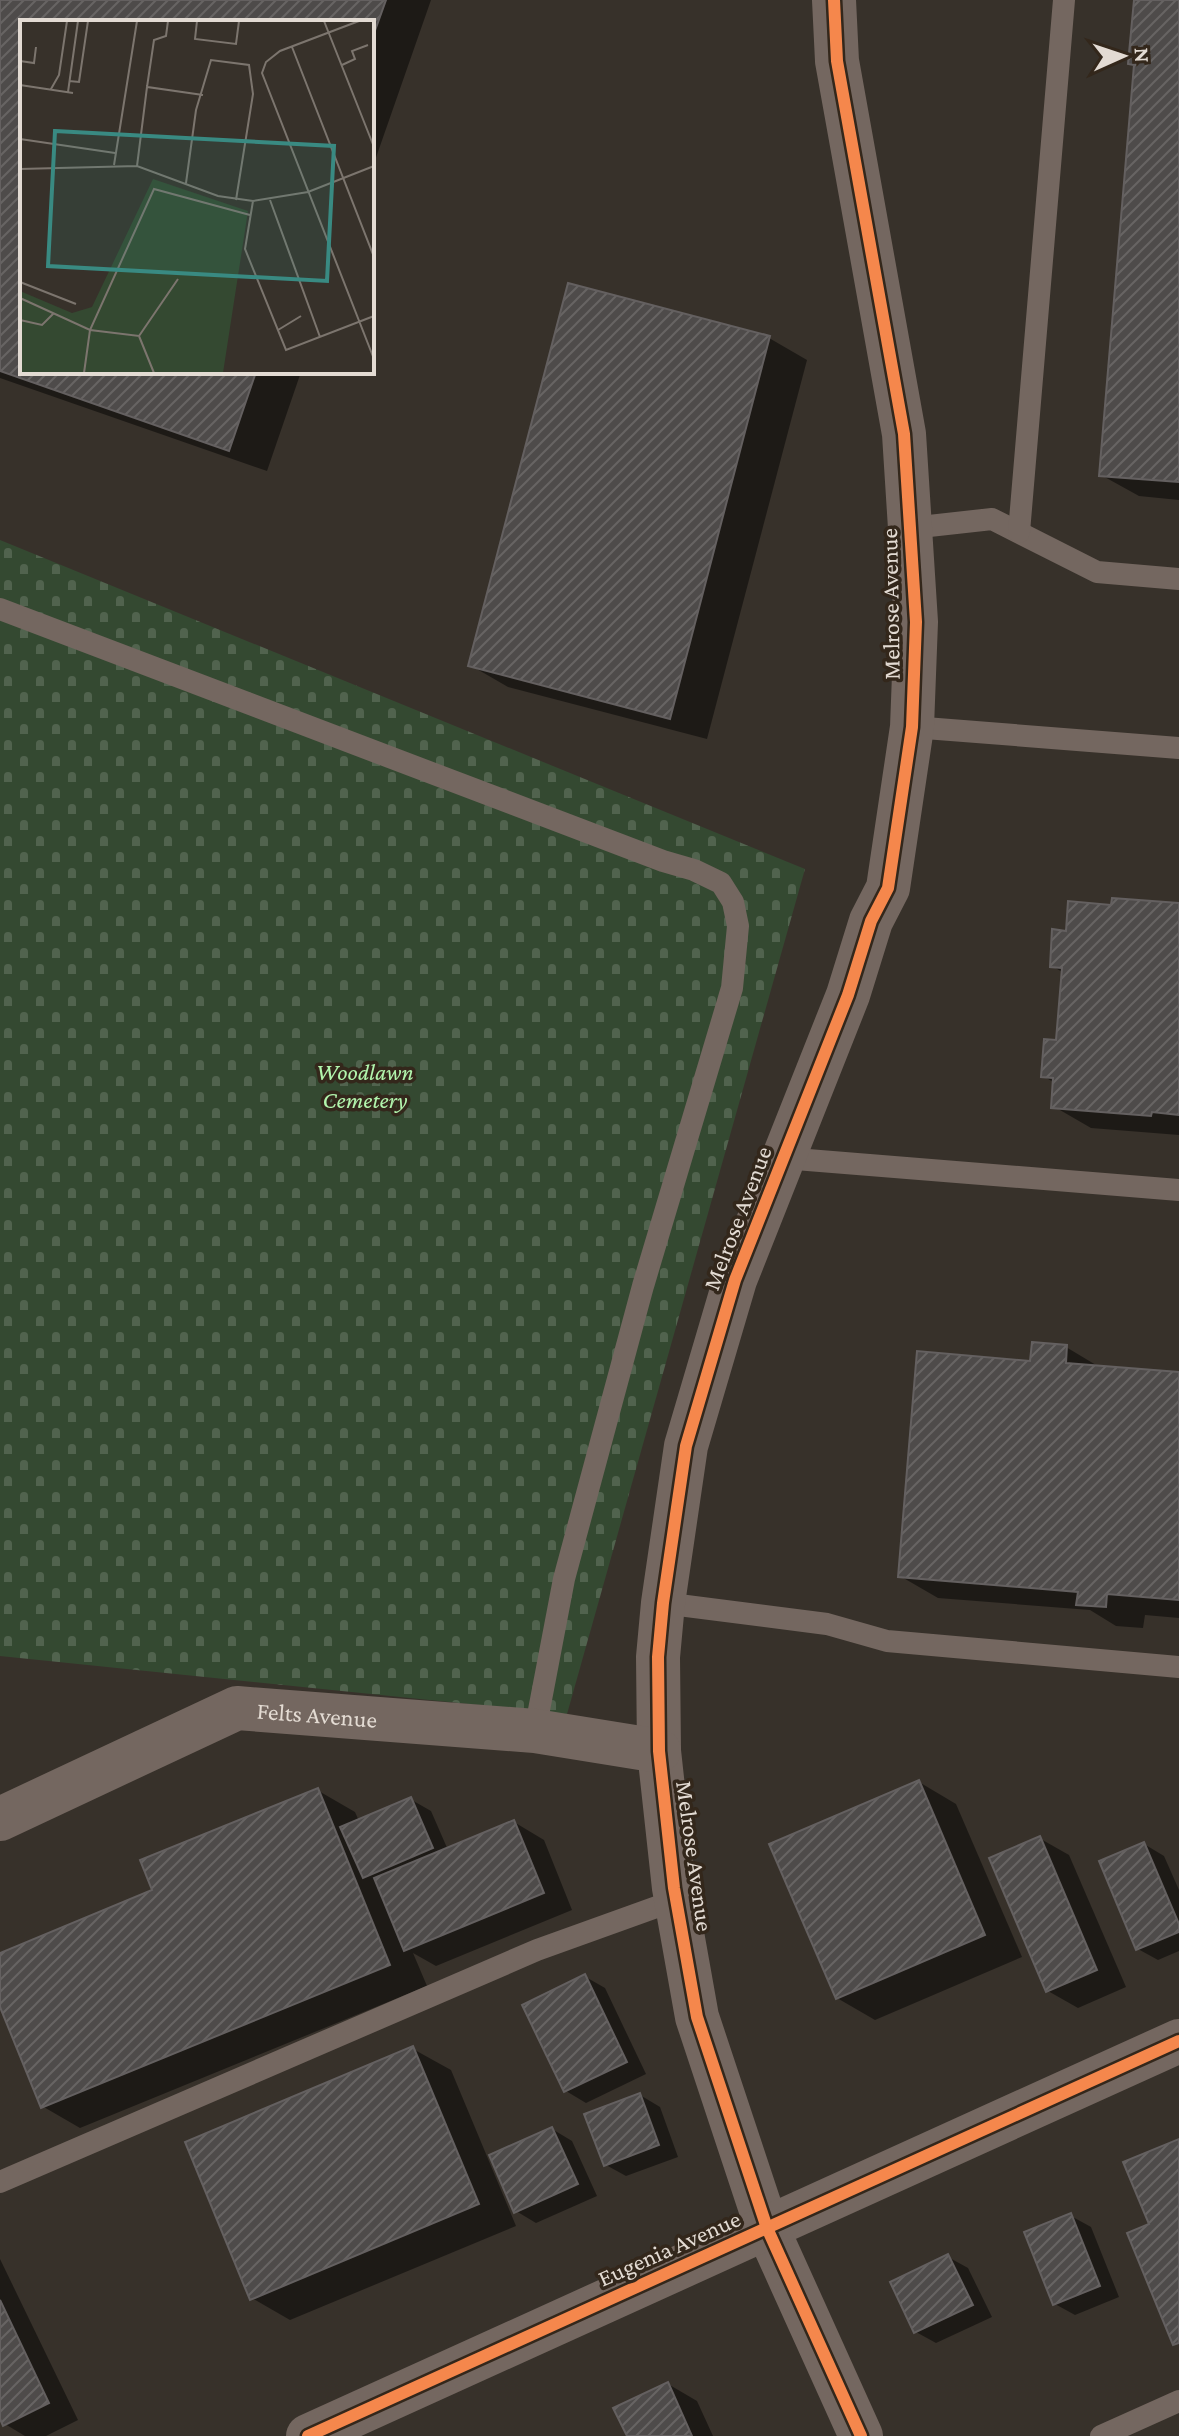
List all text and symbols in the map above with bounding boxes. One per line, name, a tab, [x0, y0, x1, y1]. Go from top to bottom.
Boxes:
north arrow	[1083, 16, 1163, 96]
inset map	[20, 20, 374, 374]
text: N	[1130, 47, 1155, 63]
street label: Melrose Avenue	[875, 528, 905, 680]
park label: Woodlawn Cemetery	[316, 1058, 414, 1113]
street label: Melrose Avenue	[697, 1142, 777, 1294]
street label: Felts Avenue	[256, 1696, 378, 1732]
street label: Melrose Avenue	[671, 1779, 719, 1933]
street label: Eugenia Avenue	[594, 2205, 744, 2291]

